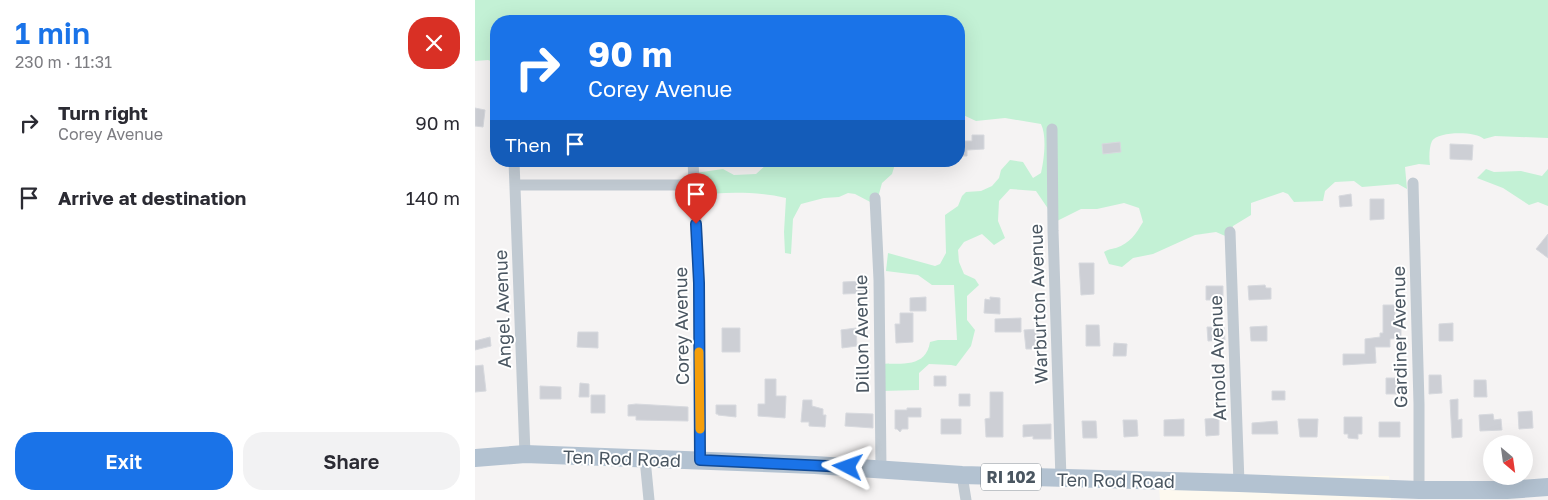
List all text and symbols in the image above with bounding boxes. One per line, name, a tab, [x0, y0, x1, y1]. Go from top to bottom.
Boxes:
text: 1 min	[15, 15, 90, 51]
button: close	[408, 17, 460, 69]
text: 90 m	[588, 33, 672, 75]
icon: right	[505, 35, 570, 100]
text: 230 m · 11:31	[15, 52, 112, 72]
text: Corey Avenue	[588, 75, 732, 102]
text: Turn right	[58, 101, 148, 124]
icon: right	[15, 109, 43, 137]
text: 90 m	[415, 111, 460, 134]
text: Corey Avenue	[58, 124, 163, 144]
icon: arrive	[561, 130, 589, 158]
text: Then	[505, 133, 551, 156]
pin	[675, 173, 717, 224]
icon: arrive	[682, 180, 710, 208]
icon: arrive	[15, 184, 43, 212]
text: Arrive at destination	[58, 186, 246, 209]
text: 140 m	[406, 186, 460, 209]
street label: Warburton Avenue	[1024, 224, 1052, 384]
street label: Angel Avenue	[489, 249, 515, 369]
street label: Gardiner Avenue	[1387, 266, 1411, 408]
street label: Corey Avenue	[669, 267, 693, 385]
street label: Dillon Avenue	[849, 274, 873, 394]
street label: Arnold Avenue	[1204, 295, 1230, 421]
button: Exit	[15, 432, 233, 490]
button: Share	[243, 432, 460, 490]
north arrow	[1483, 435, 1533, 485]
map controls	[1483, 435, 1533, 485]
position arrow	[821, 440, 873, 492]
street label: Ten Rod Road	[563, 445, 681, 471]
road number: RI 102	[981, 464, 1041, 491]
street label: Ten Rod Road	[1057, 468, 1175, 492]

